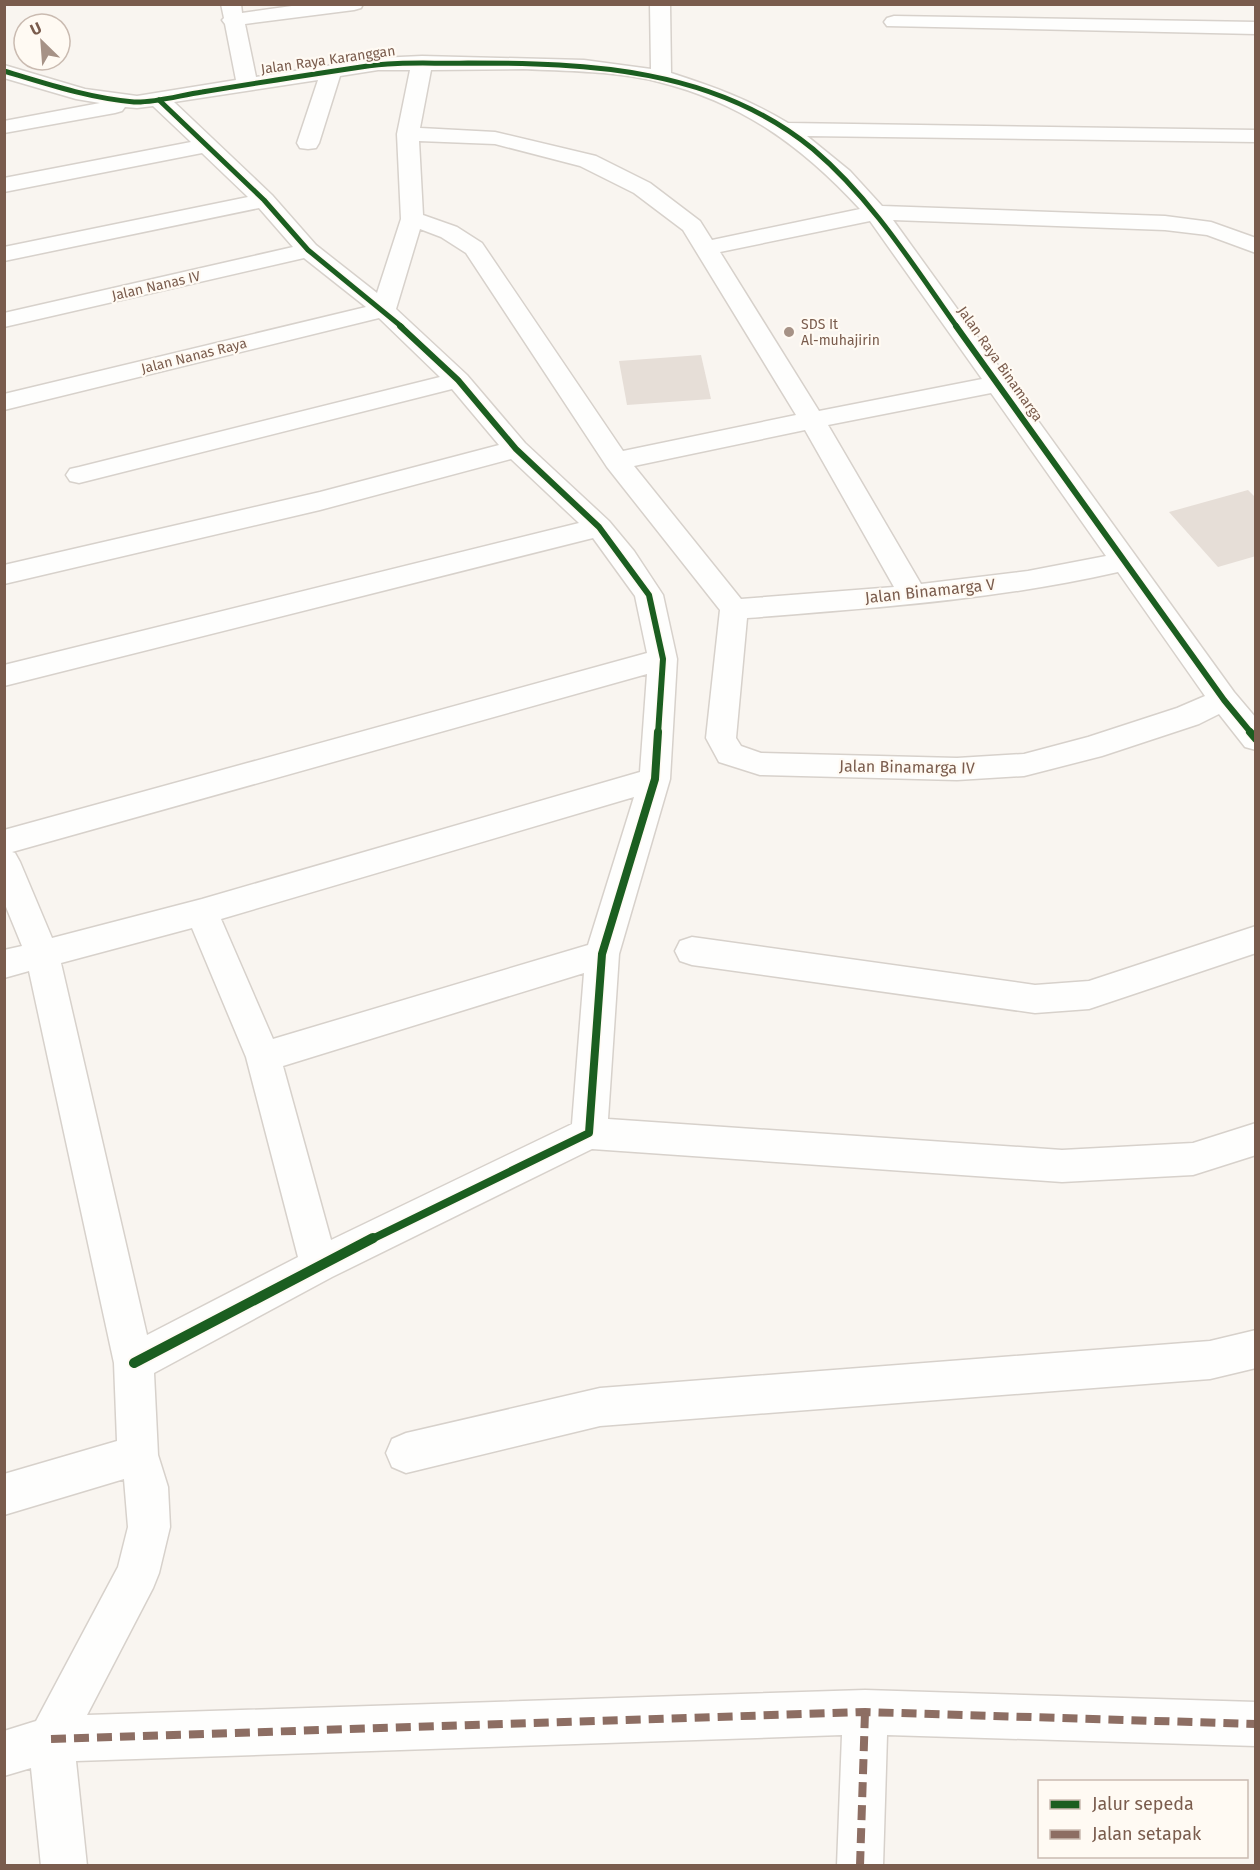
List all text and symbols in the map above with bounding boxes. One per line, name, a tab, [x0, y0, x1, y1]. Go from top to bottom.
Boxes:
north arrow	[12, 12, 72, 72]
text: U	[27, 18, 45, 40]
street label: Jalan Raya Karanggan	[260, 42, 396, 78]
street label: Jalan Nanas IV	[110, 268, 202, 304]
street label: Jalan Raya Binamarga	[954, 303, 1046, 425]
place label: SDS It Al-muhajirin	[801, 316, 880, 349]
marker: SDS It Al-muhajirin	[782, 325, 796, 339]
street label: Jalan Nanas Raya	[139, 335, 249, 377]
street label: Jalan Binamarga V	[864, 575, 996, 607]
street label: Jalan Binamarga IV	[839, 756, 975, 778]
legend	[1038, 1780, 1248, 1858]
text: Jalur sepeda	[1092, 1793, 1194, 1815]
text: Jalan setapak	[1092, 1823, 1202, 1845]

